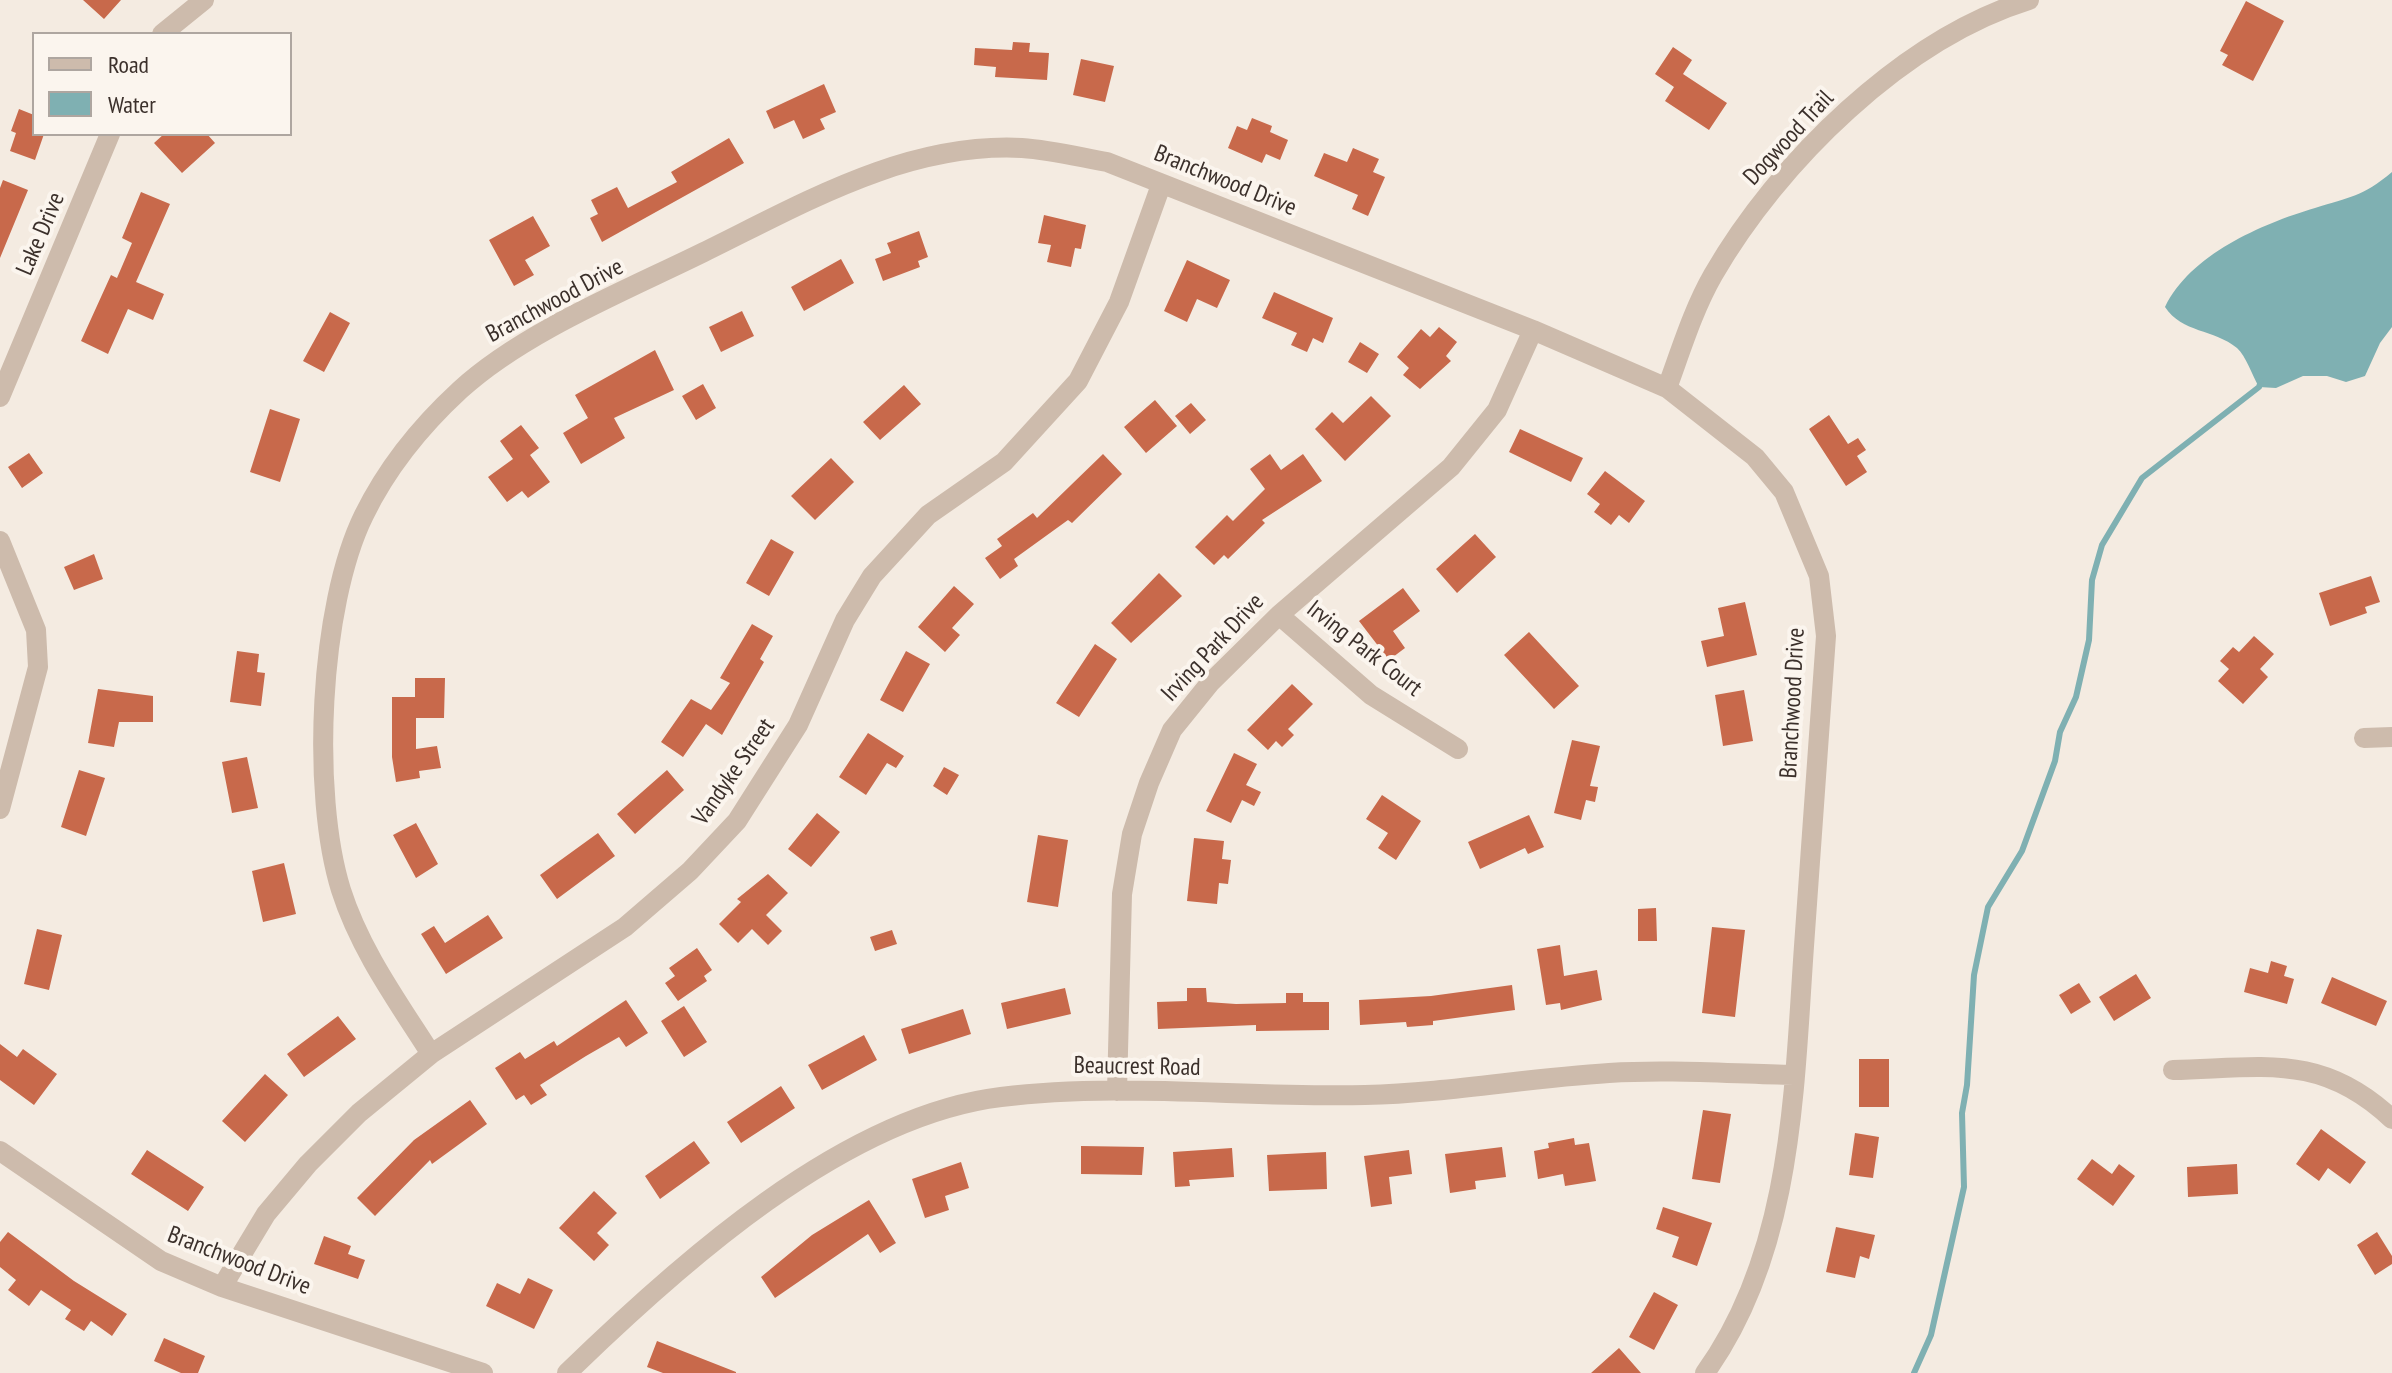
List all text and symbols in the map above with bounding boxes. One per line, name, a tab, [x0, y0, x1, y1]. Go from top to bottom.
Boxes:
legend	[32, 32, 292, 136]
text: Road	[108, 49, 149, 80]
street label: Dogwood Trail	[1738, 85, 1840, 191]
text: Water	[108, 89, 156, 120]
street label: Branchwood Drive	[1150, 139, 1300, 223]
street label: Lake Drive	[11, 188, 71, 280]
street label: Branchwood Drive	[482, 253, 628, 349]
street label: Irving Park Drive	[1156, 588, 1270, 708]
street label: Irving Park Court	[1301, 595, 1427, 703]
street label: Branchwood Drive	[1775, 627, 1811, 779]
street label: Vandyke Street	[687, 713, 781, 831]
street label: Beaucrest Road	[1073, 1051, 1201, 1083]
street label: Branchwood Drive	[163, 1221, 315, 1301]

